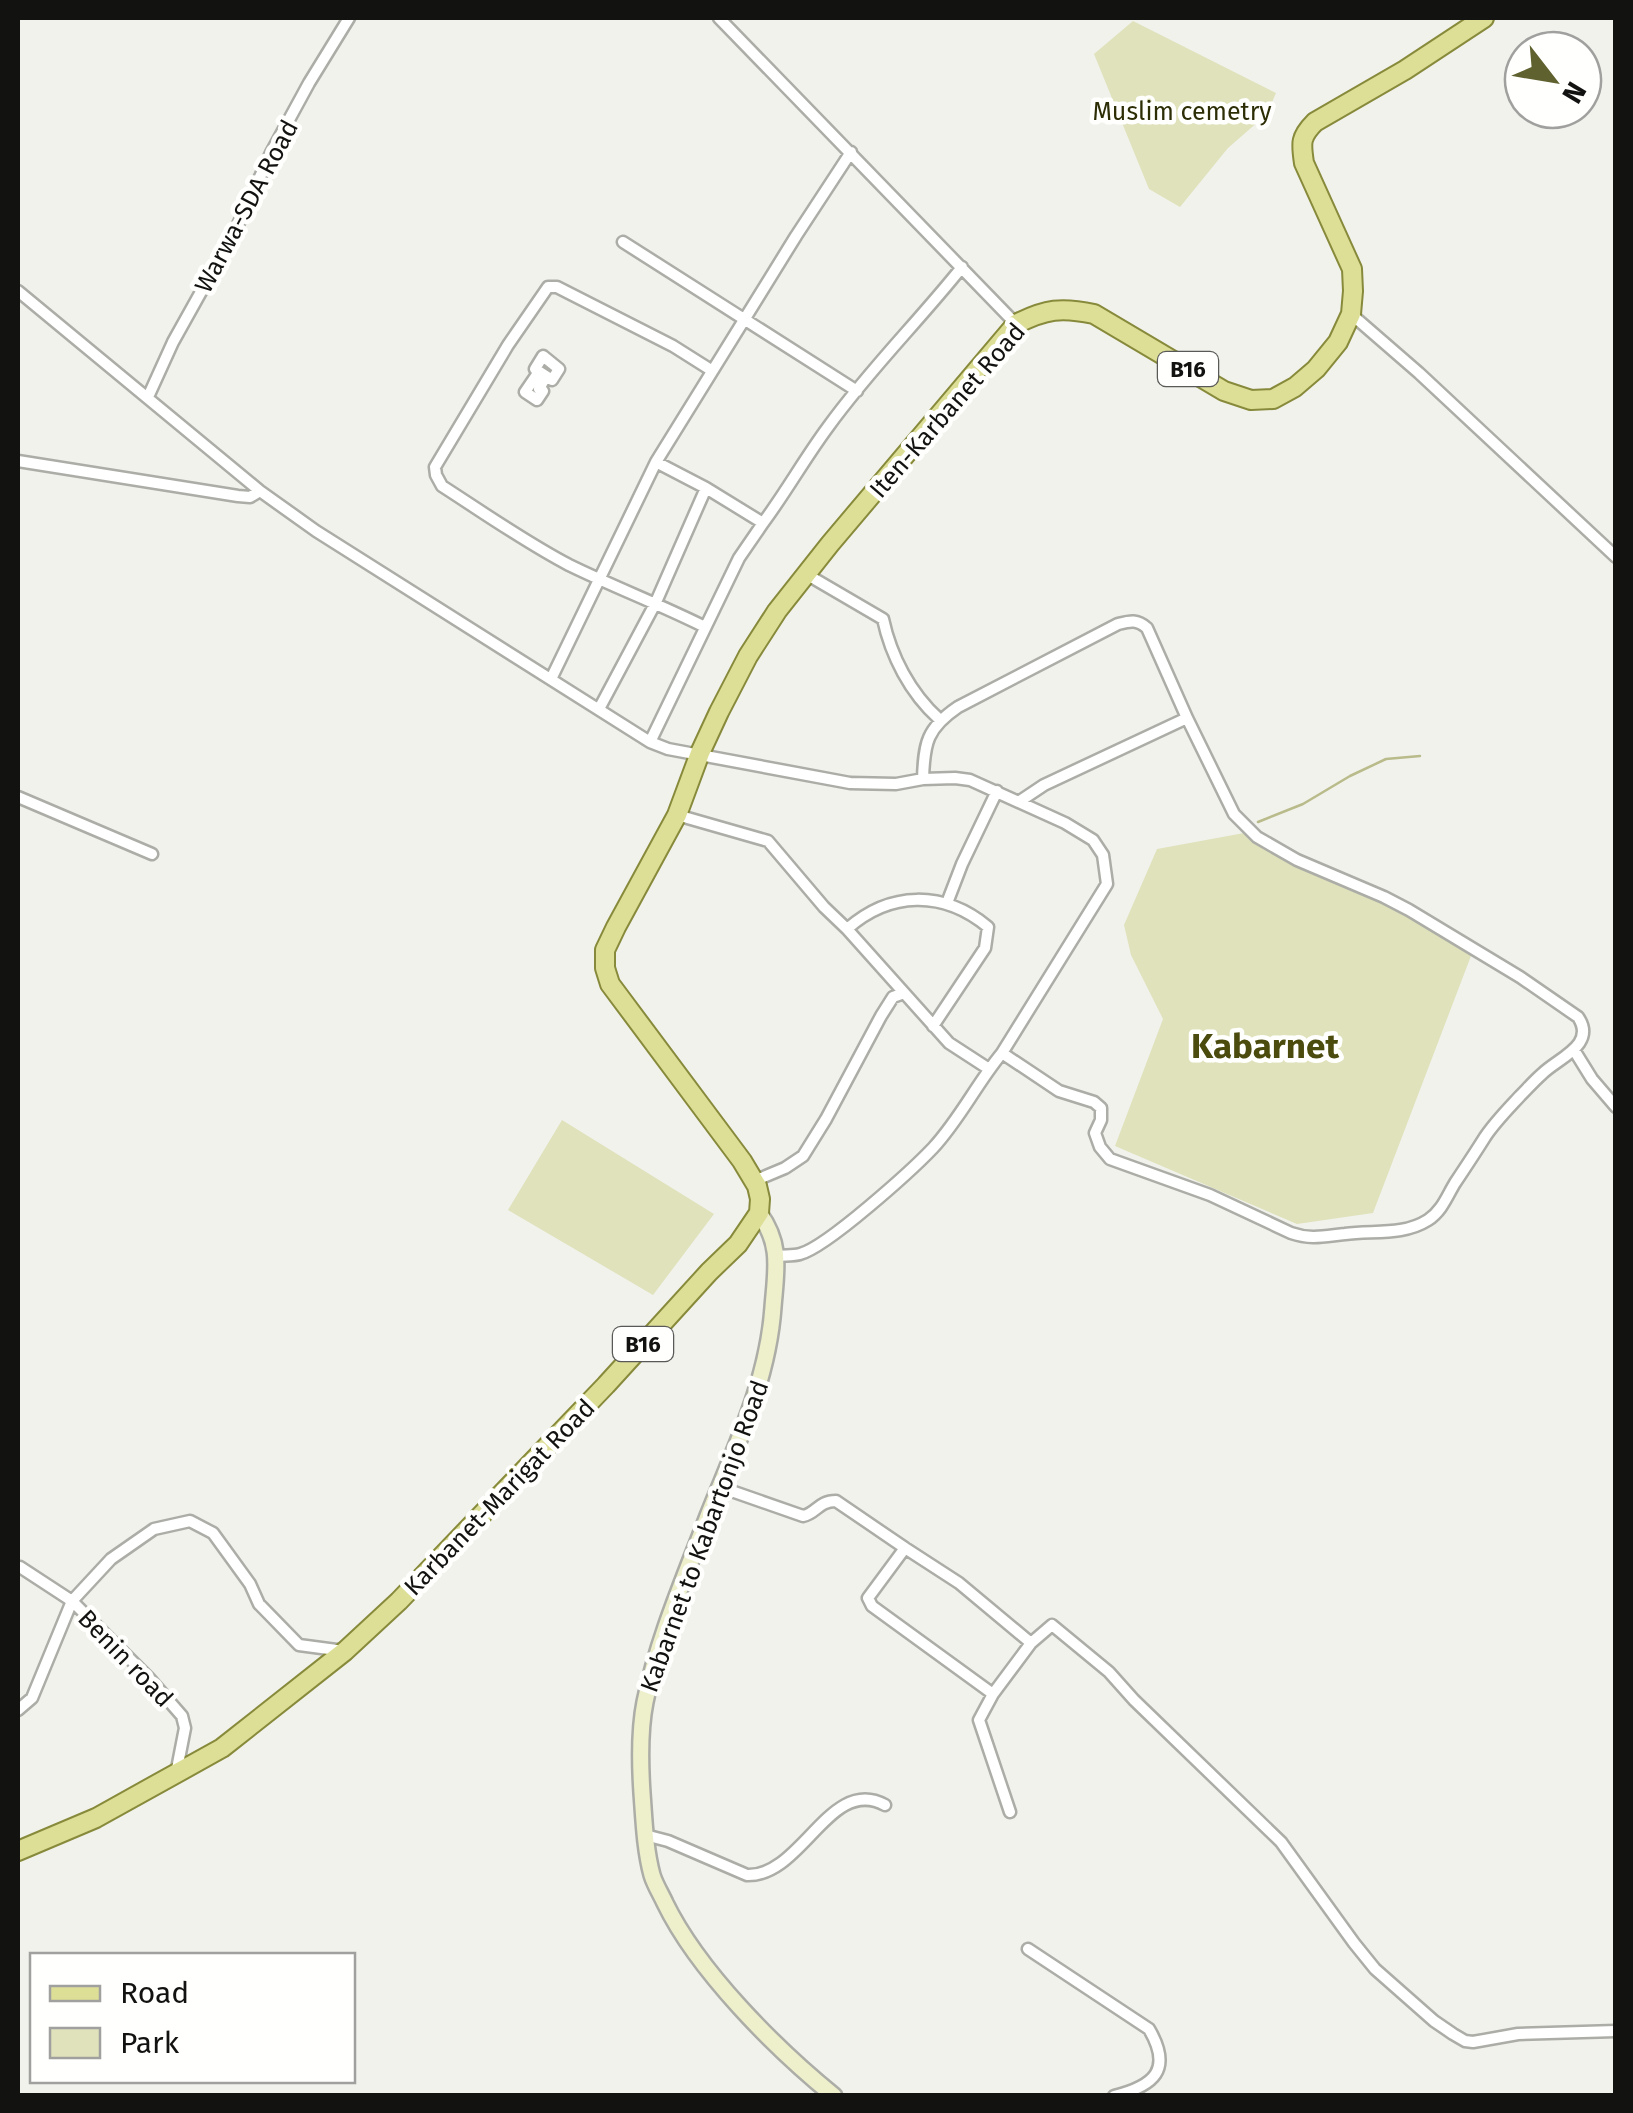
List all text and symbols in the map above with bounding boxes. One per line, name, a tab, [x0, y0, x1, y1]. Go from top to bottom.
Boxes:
north arrow	[1503, 30, 1603, 130]
text: N	[1555, 76, 1593, 109]
park label: Muslim cemetry	[1092, 97, 1272, 127]
street label: Warwa-SDA Road	[189, 115, 305, 298]
street label: Iten-Karbanet Road	[864, 317, 1032, 504]
road number: B16	[1158, 352, 1218, 386]
district label: Kabarnet	[1191, 1025, 1339, 1067]
road number: B16	[613, 1327, 673, 1361]
street label: Kabarnet to Kabartonjo Road	[634, 1376, 775, 1696]
street label: Karbanet-Marigat Road	[398, 1393, 601, 1602]
street label: Benin road	[72, 1604, 179, 1714]
legend	[30, 1953, 355, 2083]
text: Road	[120, 1975, 189, 2011]
text: Park	[120, 2025, 180, 2061]

